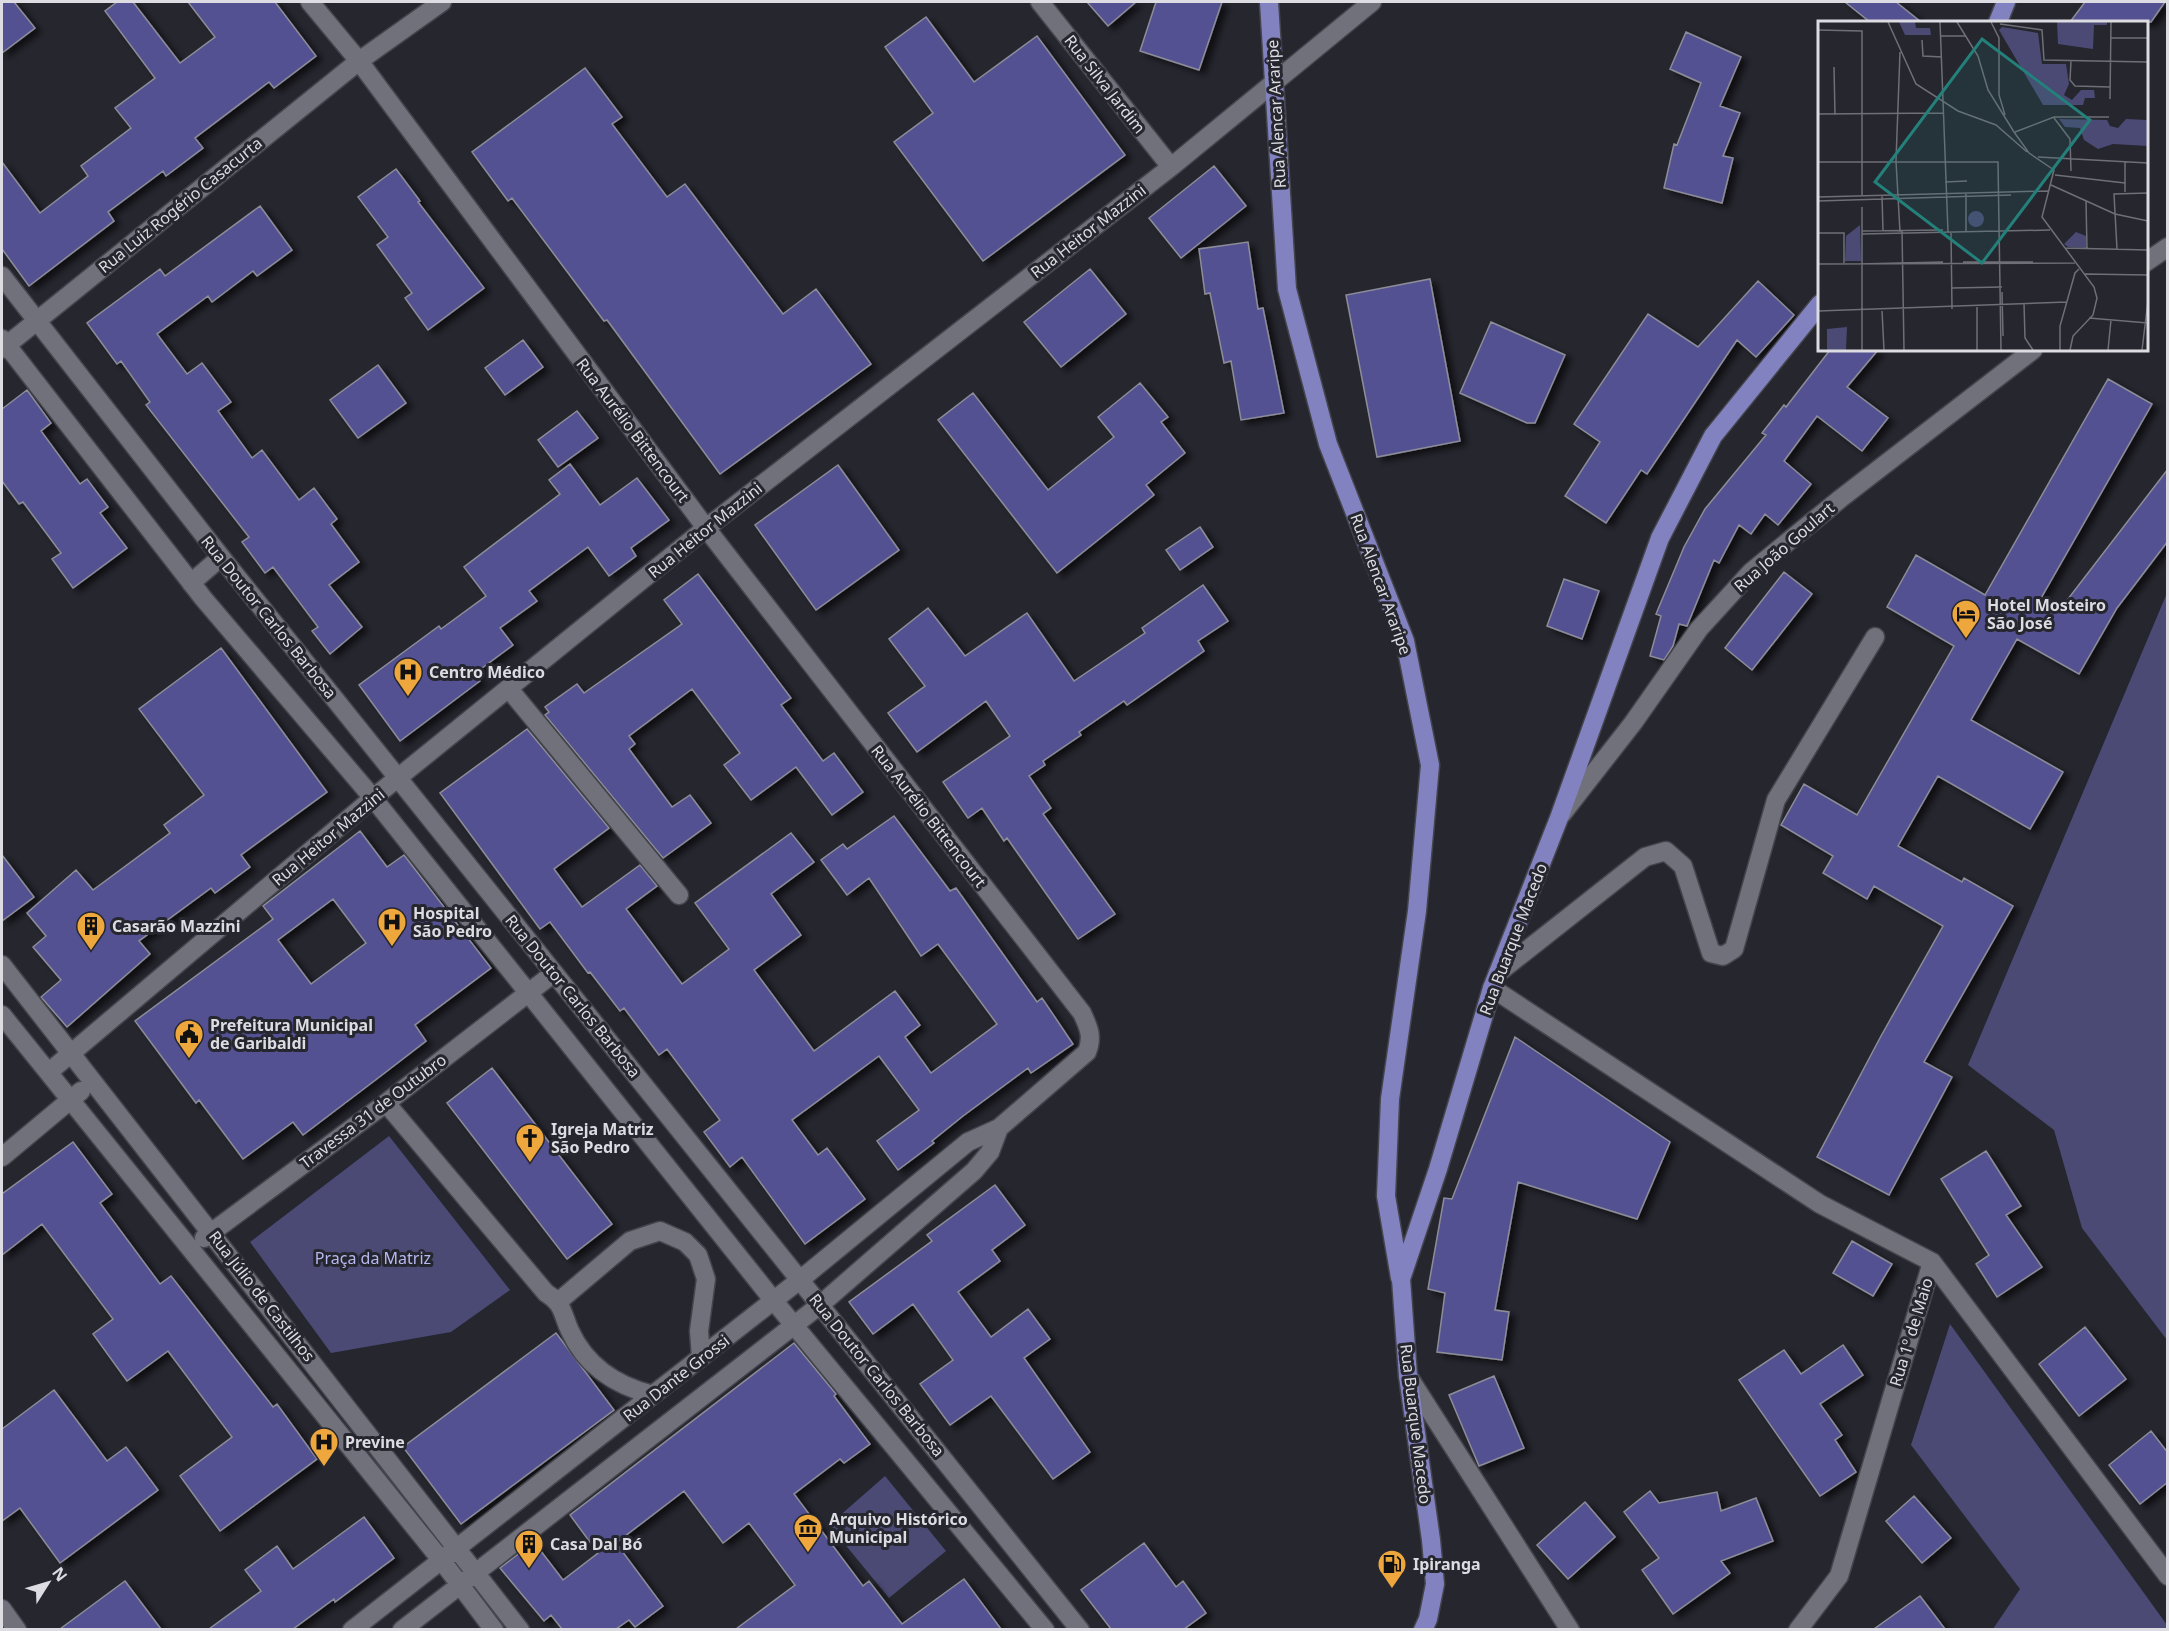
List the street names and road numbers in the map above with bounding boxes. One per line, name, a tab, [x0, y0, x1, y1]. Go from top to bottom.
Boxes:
street label: Rua Silva Jardim	[1059, 30, 1151, 138]
street label: Rua Alencar Araripe	[1261, 39, 1291, 189]
street label: Rua Luiz Rogério Casacurta	[93, 132, 267, 278]
street label: Rua Heitor Mazzini	[1026, 179, 1150, 283]
street label: Rua Aurélio Bittencourt	[572, 353, 695, 507]
street label: Rua Heitor Mazzini	[643, 477, 767, 583]
street label: Rua João Goulart	[1729, 497, 1839, 597]
street label: Rua Alencar Araripe	[1345, 510, 1417, 658]
street label: Rua Doutor Carlos Barbosa	[196, 531, 342, 703]
street label: Rua Aurélio Bittencourt	[866, 740, 992, 892]
street label: Rua Heitor Mazzini	[267, 783, 389, 891]
street label: Rua Buarque Macedo	[1474, 860, 1552, 1018]
street label: Rua Doutor Carlos Barbosa	[500, 910, 646, 1082]
street label: Travessa 31 de Outubro	[295, 1049, 451, 1173]
street label: Rua Júlio de Castilhos	[204, 1226, 320, 1366]
street label: Rua 1º de Maio	[1884, 1275, 1938, 1389]
street label: Rua Doutor Carlos Barbosa	[804, 1289, 950, 1461]
street label: Rua Dante Grossi	[618, 1329, 734, 1427]
street label: Rua Buarque Macedo	[1395, 1343, 1437, 1505]

